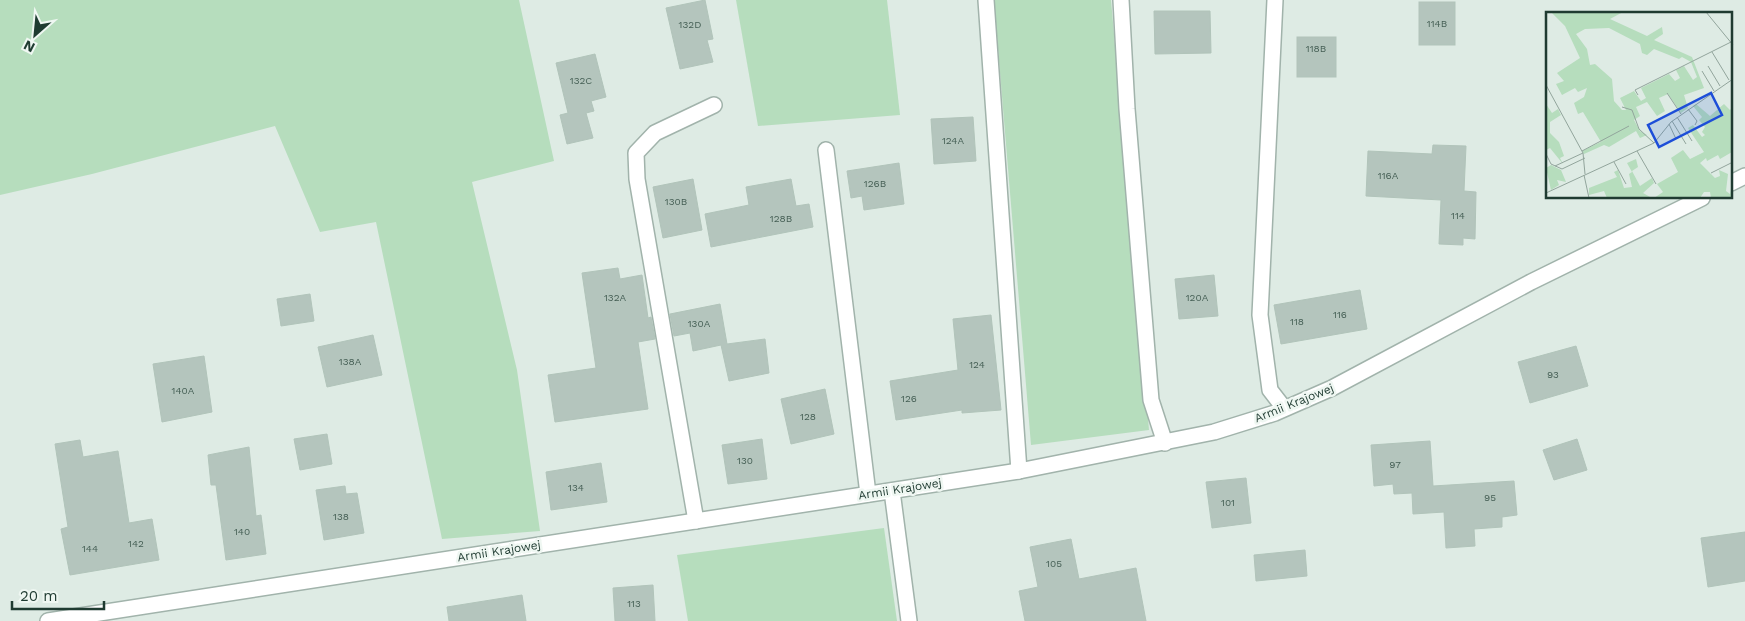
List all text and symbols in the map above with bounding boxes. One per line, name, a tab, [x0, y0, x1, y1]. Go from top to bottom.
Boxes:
north arrow	[10, 10, 60, 60]
inset map	[1546, 12, 1732, 199]
house number: 114B	[1427, 18, 1447, 29]
house number: 132D	[679, 19, 701, 30]
text: N	[21, 37, 37, 56]
house number: 118B	[1306, 43, 1326, 54]
house number: 132C	[570, 75, 592, 86]
house number: 124A	[942, 135, 964, 146]
house number: 116A	[1378, 170, 1399, 181]
house number: 126B	[864, 178, 886, 189]
house number: 130B	[665, 196, 687, 207]
house number: 114	[1451, 210, 1465, 221]
house number: 128B	[770, 213, 792, 224]
house number: 132A	[604, 292, 626, 303]
house number: 120A	[1186, 292, 1209, 303]
house number: 116	[1333, 309, 1347, 320]
house number: 118	[1290, 316, 1304, 327]
house number: 130A	[688, 318, 711, 329]
house number: 138A	[339, 356, 362, 367]
house number: 124	[969, 359, 985, 370]
house number: 93	[1547, 369, 1559, 380]
street label: Armii Krajowej	[1252, 381, 1336, 425]
house number: 140A	[172, 385, 195, 396]
house number: 126	[901, 393, 917, 404]
house number: 128	[800, 411, 816, 422]
house number: 130	[737, 455, 753, 466]
house number: 97	[1389, 459, 1401, 470]
street label: Armii Krajowej	[857, 475, 943, 503]
house number: 134	[568, 482, 584, 493]
house number: 95	[1484, 492, 1496, 503]
house number: 101	[1221, 497, 1235, 508]
house number: 138	[333, 511, 349, 522]
house number: 140	[234, 526, 250, 537]
street label: Armii Krajowej	[456, 537, 542, 565]
house number: 142	[128, 538, 144, 549]
house number: 144	[82, 543, 98, 554]
house number: 105	[1046, 558, 1062, 569]
scale bar	[12, 578, 105, 610]
text: 20 m	[20, 587, 58, 605]
house number: 113	[627, 598, 641, 609]

